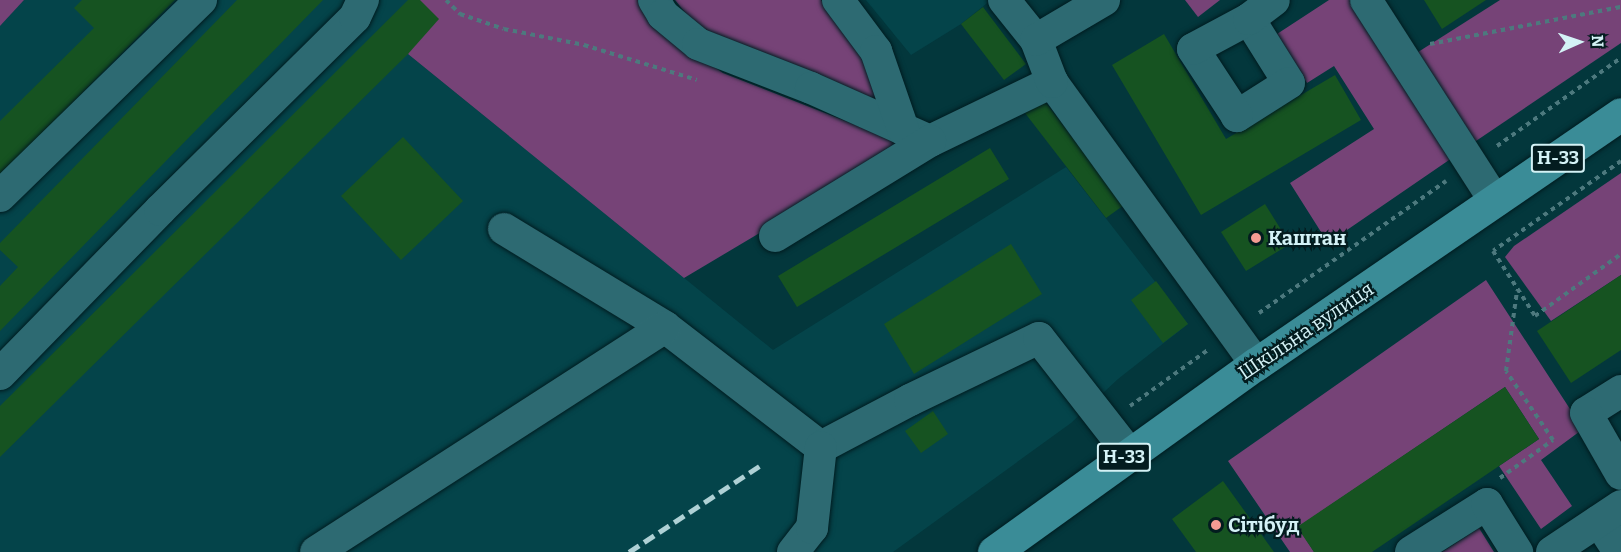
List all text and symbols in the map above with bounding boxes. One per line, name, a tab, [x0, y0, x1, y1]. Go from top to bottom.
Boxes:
north arrow	[1549, 12, 1609, 72]
text: N	[1588, 34, 1607, 48]
road number: Н-33	[1530, 143, 1586, 173]
place label: Каштан	[1268, 226, 1347, 250]
marker: Каштан	[1249, 231, 1263, 245]
street label: Шкільна вулиця	[1234, 277, 1378, 385]
road number: Н-33	[1096, 442, 1152, 472]
place label: Сітібуд	[1228, 513, 1299, 537]
marker: Сітібуд	[1209, 518, 1223, 532]

